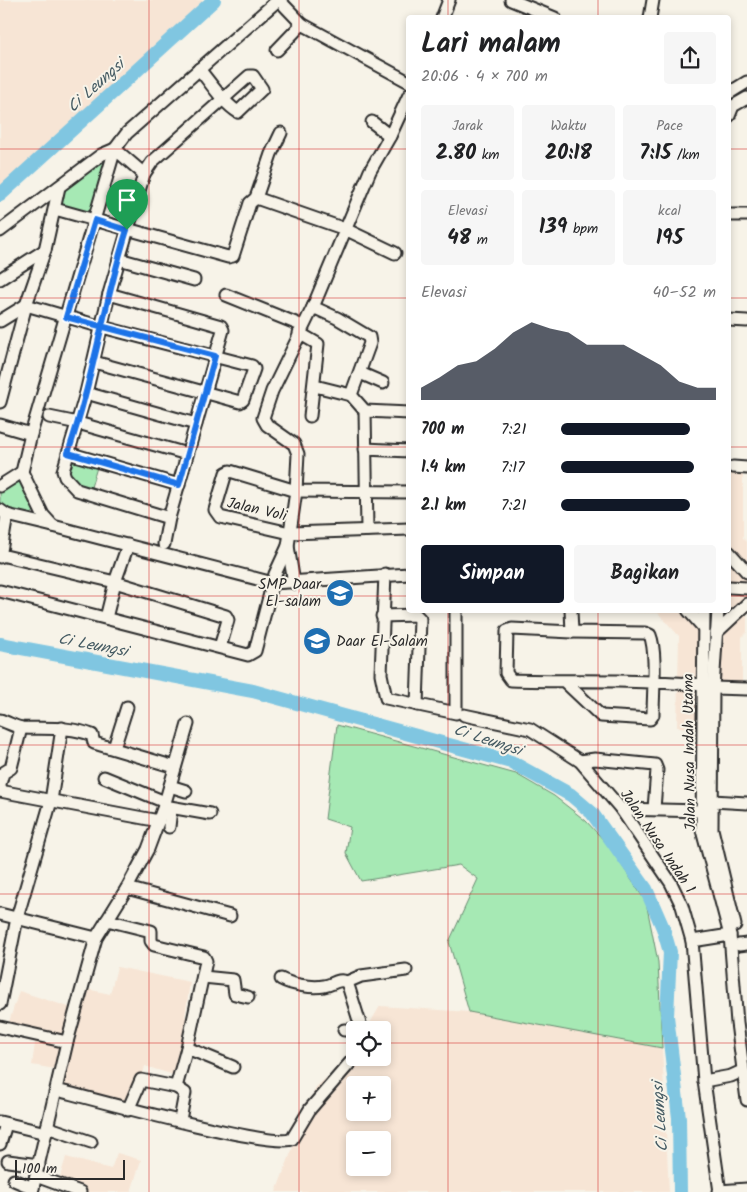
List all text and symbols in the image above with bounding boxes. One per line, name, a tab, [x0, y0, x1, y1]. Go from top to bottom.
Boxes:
text: Lari malam	[421, 22, 561, 67]
button: share	[664, 32, 716, 84]
water label: Ci Leungsi	[62, 51, 133, 119]
text: 20:06 · 4 × 700 m	[421, 64, 548, 89]
text: Jarak	[452, 115, 483, 137]
text: Waktu	[550, 115, 587, 137]
text: Pace	[656, 115, 683, 137]
text: 2.80	[436, 137, 476, 170]
text: 20:18	[545, 137, 592, 170]
text: 7:15	[639, 137, 671, 170]
text: km	[476, 144, 499, 166]
text: /km	[671, 144, 700, 166]
pin	[106, 179, 148, 230]
icon: arrive	[113, 186, 141, 214]
text: Elevasi	[448, 200, 487, 222]
text: kcal	[658, 200, 681, 222]
text: 139	[539, 211, 567, 244]
text: bpm	[567, 218, 598, 240]
text: 48	[447, 222, 471, 255]
text: 195	[656, 222, 683, 255]
text: m	[471, 229, 488, 251]
text: Elevasi	[421, 280, 466, 305]
text: 40–52 m	[652, 280, 716, 305]
text: 700 m	[421, 417, 464, 442]
text: 7:21	[501, 417, 527, 442]
text: 1.4 km	[421, 455, 466, 480]
text: 7:17	[501, 455, 525, 480]
street label: Jalan Voli	[224, 491, 290, 529]
text: 2.1 km	[421, 493, 466, 518]
text: 7:21	[501, 493, 527, 518]
button: Simpan	[421, 545, 564, 603]
button: Bagikan	[574, 545, 716, 603]
place label: SMP Daar El-salam	[258, 573, 322, 614]
school or university icon: SMP Daar El-salam	[325, 578, 355, 608]
school or university icon: Daar El-Salam	[302, 626, 332, 656]
water label: Ci Leungsi	[56, 627, 133, 665]
place label: Daar El-Salam	[336, 630, 428, 654]
street label: Jalan Nusa Indah Utama	[677, 673, 703, 831]
water label: Ci Leungsi	[450, 718, 528, 764]
street label: Jalan Nusa Indah 1	[613, 784, 701, 899]
map controls	[346, 1021, 391, 1176]
button: locate	[346, 1021, 391, 1066]
button: +	[346, 1076, 391, 1121]
water label: Ci Leungsi	[645, 1078, 675, 1153]
button: −	[346, 1131, 391, 1176]
scale bar	[15, 1157, 125, 1180]
text: 100 m	[22, 1158, 57, 1180]

